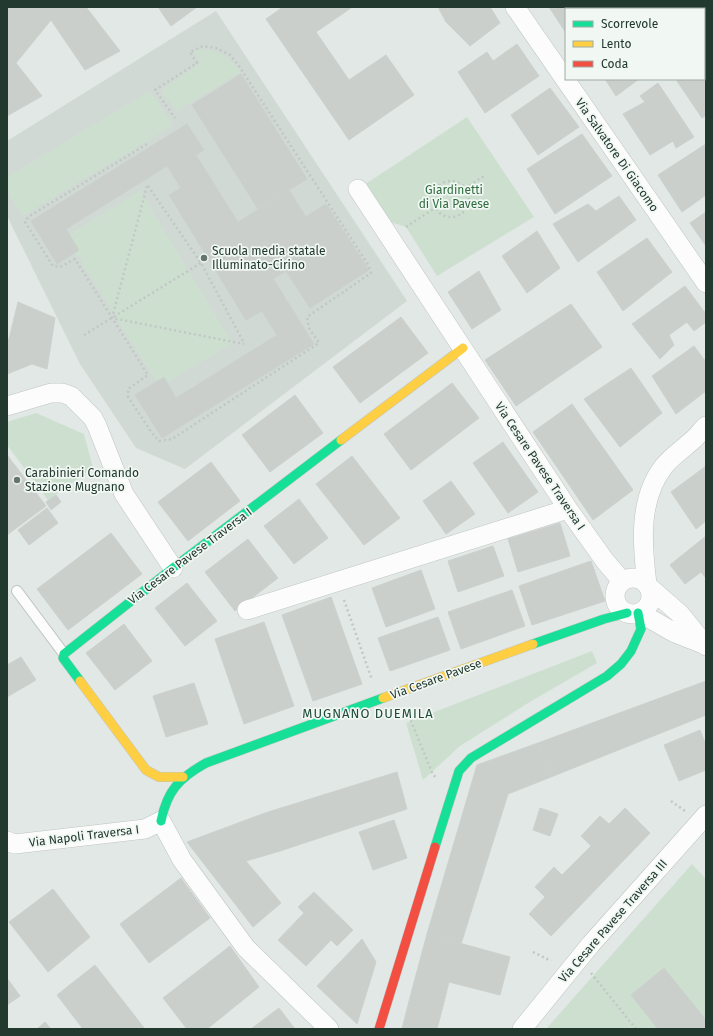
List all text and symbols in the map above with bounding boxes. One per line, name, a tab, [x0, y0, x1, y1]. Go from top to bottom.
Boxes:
legend	[565, 8, 705, 80]
text: Scorrevole	[601, 17, 658, 31]
text: Lento	[601, 37, 631, 51]
text: Coda	[601, 57, 628, 71]
street label: Via Salvatore Di Giacomo	[573, 96, 661, 214]
park label: Giardinetti di Via Pavese	[419, 183, 489, 211]
place label: Scuola media statale Illuminato-Cirino	[212, 244, 325, 272]
marker: Scuola media statale Illuminato-Cirino	[199, 253, 209, 263]
street label: Via Cesare Pavese Traversa I	[492, 399, 588, 533]
place label: Carabinieri Comando Stazione Mugnano	[25, 466, 139, 494]
marker: Carabinieri Comando Stazione Mugnano	[12, 475, 22, 485]
street label: Via Cesare Pavese Traversa I	[125, 505, 255, 607]
street label: Via Cesare Pavese	[389, 656, 483, 702]
district label: MUGNANO DUEMILA	[302, 706, 434, 721]
street label: Via Napoli Traversa I	[28, 822, 140, 850]
street label: Via Cesare Pavese Traversa III	[556, 857, 670, 985]

